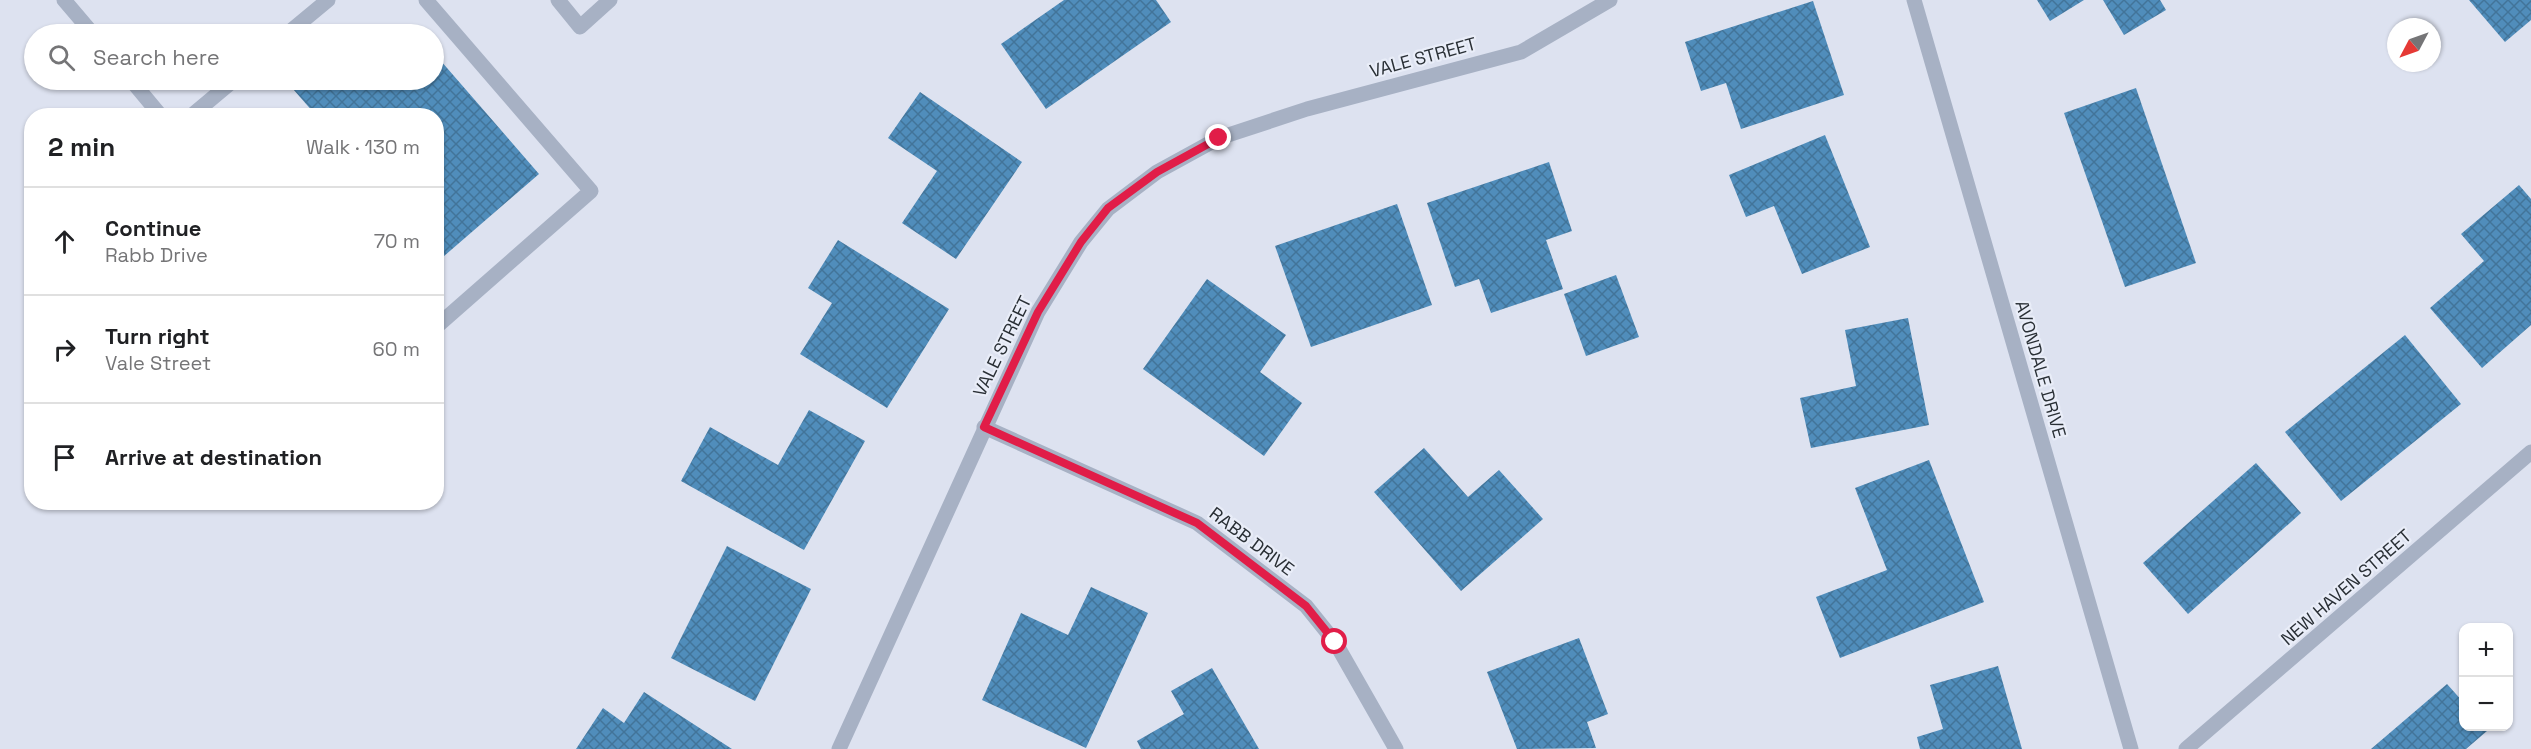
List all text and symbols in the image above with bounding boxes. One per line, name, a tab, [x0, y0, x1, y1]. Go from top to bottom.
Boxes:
north arrow	[2387, 18, 2441, 72]
search box	[24, 24, 444, 90]
street label: VALE STREET	[1367, 32, 1479, 82]
icon: search	[45, 41, 78, 74]
text: Search here	[93, 43, 220, 71]
route end	[1205, 124, 1231, 150]
text: 2 min	[48, 130, 115, 164]
text: Walk · 130 m	[306, 134, 420, 160]
text: Continue	[105, 214, 201, 242]
icon: ahead	[48, 225, 81, 258]
text: 70 m	[374, 228, 420, 254]
text: Rabb Drive	[105, 242, 208, 268]
street label: VALE STREET	[968, 291, 1036, 400]
street label: AVONDALE DRIVE	[2010, 298, 2072, 440]
text: Turn right	[105, 322, 210, 350]
icon: right	[48, 333, 81, 366]
text: 60 m	[373, 336, 420, 362]
text: Vale Street	[105, 350, 211, 376]
icon: arrive	[48, 441, 81, 474]
text: Arrive at destination	[105, 443, 322, 471]
street label: RABB DRIVE	[1205, 502, 1299, 580]
street label: NEW HAVEN STREET	[2276, 524, 2416, 650]
map controls	[2459, 623, 2513, 731]
button: +	[2459, 623, 2513, 677]
route start	[1321, 628, 1347, 654]
button: −	[2459, 677, 2513, 731]

